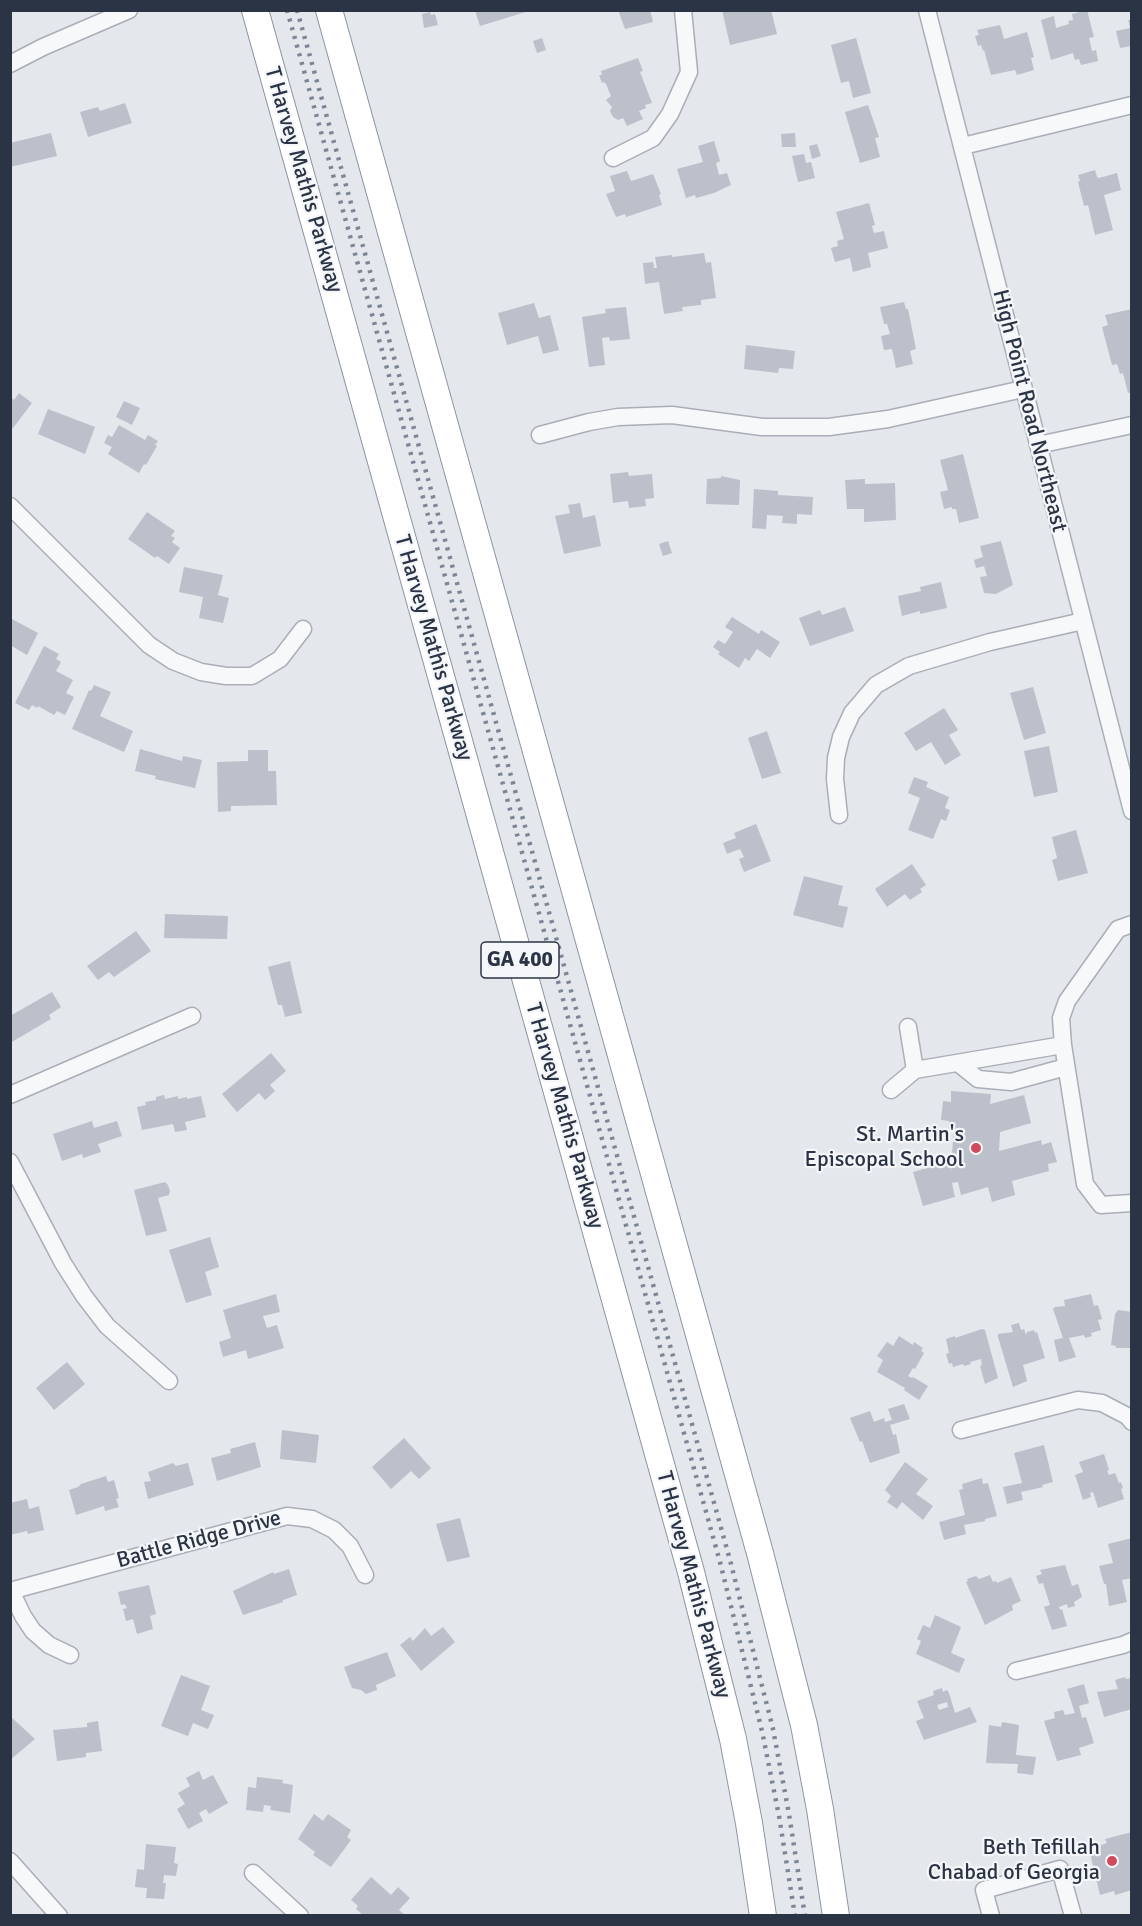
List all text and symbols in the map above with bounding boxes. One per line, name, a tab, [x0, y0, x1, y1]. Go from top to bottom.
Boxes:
street label: T Harvey Mathis Parkway	[258, 64, 348, 296]
street label: High Point Road Northeast	[986, 287, 1072, 535]
street label: T Harvey Mathis Parkway	[388, 532, 478, 764]
road number: GA 400	[481, 942, 559, 978]
street label: T Harvey Mathis Parkway	[519, 1000, 609, 1232]
place label: St. Martin's Episcopal School	[805, 1122, 964, 1174]
marker: St. Martin's Episcopal School	[969, 1141, 983, 1155]
street label: T Harvey Mathis Parkway	[650, 1469, 736, 1701]
street label: Battle Ridge Drive	[114, 1505, 284, 1575]
place label: Beth Tefillah Chabad of Georgia	[928, 1835, 1100, 1886]
marker: Beth Tefillah Chabad of Georgia	[1105, 1854, 1119, 1868]

